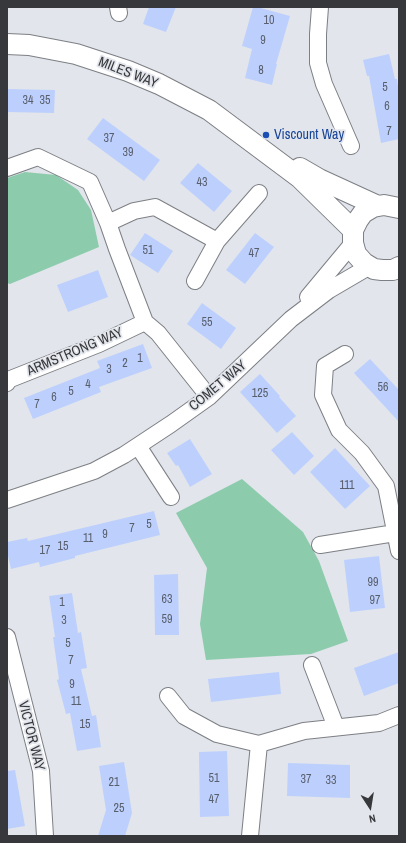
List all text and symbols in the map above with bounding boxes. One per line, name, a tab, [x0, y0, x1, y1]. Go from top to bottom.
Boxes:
house number: 10	[264, 14, 274, 28]
house number: 9	[260, 34, 266, 48]
street label: MILES WAY	[96, 54, 160, 92]
house number: 8	[258, 64, 264, 78]
house number: 5	[382, 81, 388, 95]
house number: 34	[23, 94, 33, 108]
house number: 35	[40, 94, 50, 108]
house number: 6	[384, 100, 390, 114]
house number: 7	[386, 125, 392, 139]
place label: Viscount Way	[274, 127, 344, 143]
marker: Viscount Way	[261, 130, 271, 140]
house number: 37	[104, 132, 114, 146]
house number: 39	[123, 146, 133, 160]
house number: 43	[197, 176, 207, 190]
house number: 51	[143, 244, 153, 258]
house number: 47	[249, 247, 259, 261]
house number: 55	[202, 316, 212, 330]
street label: ARMSTRONG WAY	[24, 324, 126, 380]
house number: 1	[137, 352, 143, 366]
house number: 2	[122, 357, 128, 371]
street label: COMET WAY	[186, 357, 250, 415]
house number: 3	[106, 363, 112, 377]
house number: 4	[85, 378, 91, 392]
house number: 56	[378, 381, 388, 395]
house number: 5	[68, 385, 74, 399]
house number: 125	[252, 387, 268, 401]
house number: 6	[51, 391, 57, 405]
house number: 7	[34, 398, 40, 412]
house number: 111	[340, 479, 354, 493]
house number: 5	[146, 518, 152, 532]
house number: 7	[129, 522, 135, 536]
house number: 9	[102, 528, 108, 542]
house number: 11	[83, 532, 93, 546]
house number: 15	[58, 540, 68, 554]
house number: 17	[40, 544, 50, 558]
house number: 99	[368, 576, 378, 590]
house number: 63	[162, 593, 172, 607]
house number: 97	[370, 594, 380, 608]
house number: 1	[59, 596, 65, 610]
house number: 59	[162, 613, 172, 627]
house number: 3	[61, 614, 67, 628]
house number: 5	[65, 637, 71, 651]
house number: 7	[68, 654, 74, 668]
house number: 9	[69, 678, 75, 692]
house number: 11	[71, 695, 81, 709]
street label: VICTOR WAY	[14, 699, 48, 773]
house number: 15	[80, 718, 90, 732]
house number: 51	[209, 772, 219, 786]
house number: 37	[301, 773, 311, 787]
house number: 33	[326, 774, 336, 788]
house number: 21	[109, 776, 119, 790]
north arrow	[350, 787, 390, 827]
house number: 47	[209, 793, 219, 807]
house number: 25	[114, 802, 124, 816]
text: N	[368, 811, 377, 826]

